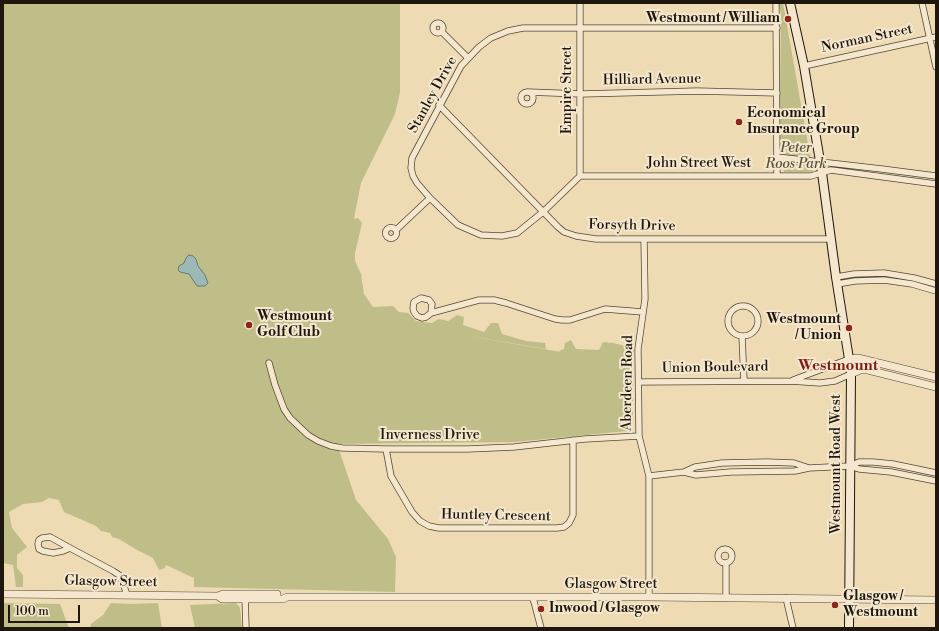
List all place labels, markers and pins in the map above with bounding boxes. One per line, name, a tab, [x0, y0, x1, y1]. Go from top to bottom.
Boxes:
place label: Westmount / William	[646, 11, 780, 27]
marker: Westmount / William	[783, 14, 793, 24]
place label: Economical Insurance Group	[747, 106, 860, 138]
marker: Economical Insurance Group	[734, 117, 744, 127]
place label: Westmount Golf Club	[257, 309, 332, 342]
place label: Westmount / Union	[766, 312, 841, 344]
marker: Westmount Golf Club	[244, 320, 254, 330]
marker: Westmount / Union	[844, 323, 854, 333]
place label: Glasgow / Westmount	[843, 589, 918, 622]
marker: Glasgow / Westmount	[830, 600, 840, 610]
place label: Inwood / Glasgow	[549, 601, 660, 617]
marker: Inwood / Glasgow	[536, 604, 546, 614]

